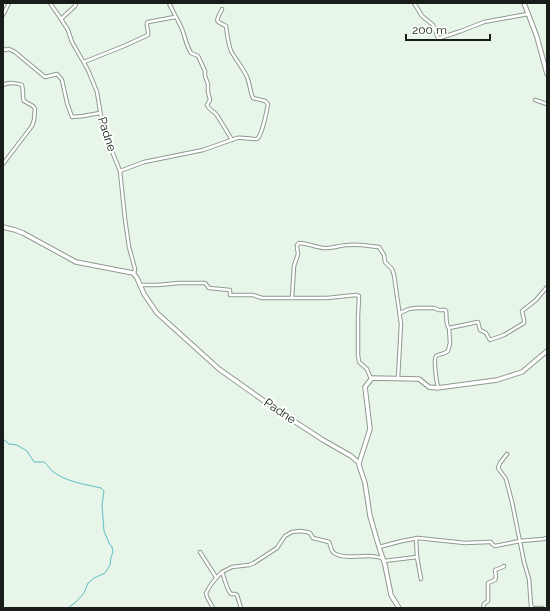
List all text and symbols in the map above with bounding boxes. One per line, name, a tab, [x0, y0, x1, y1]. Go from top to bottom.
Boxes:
scale bar	[406, 16, 490, 42]
text: 200 m	[412, 23, 447, 37]
street label: Padne	[95, 115, 119, 153]
street label: Padne	[261, 395, 299, 427]

